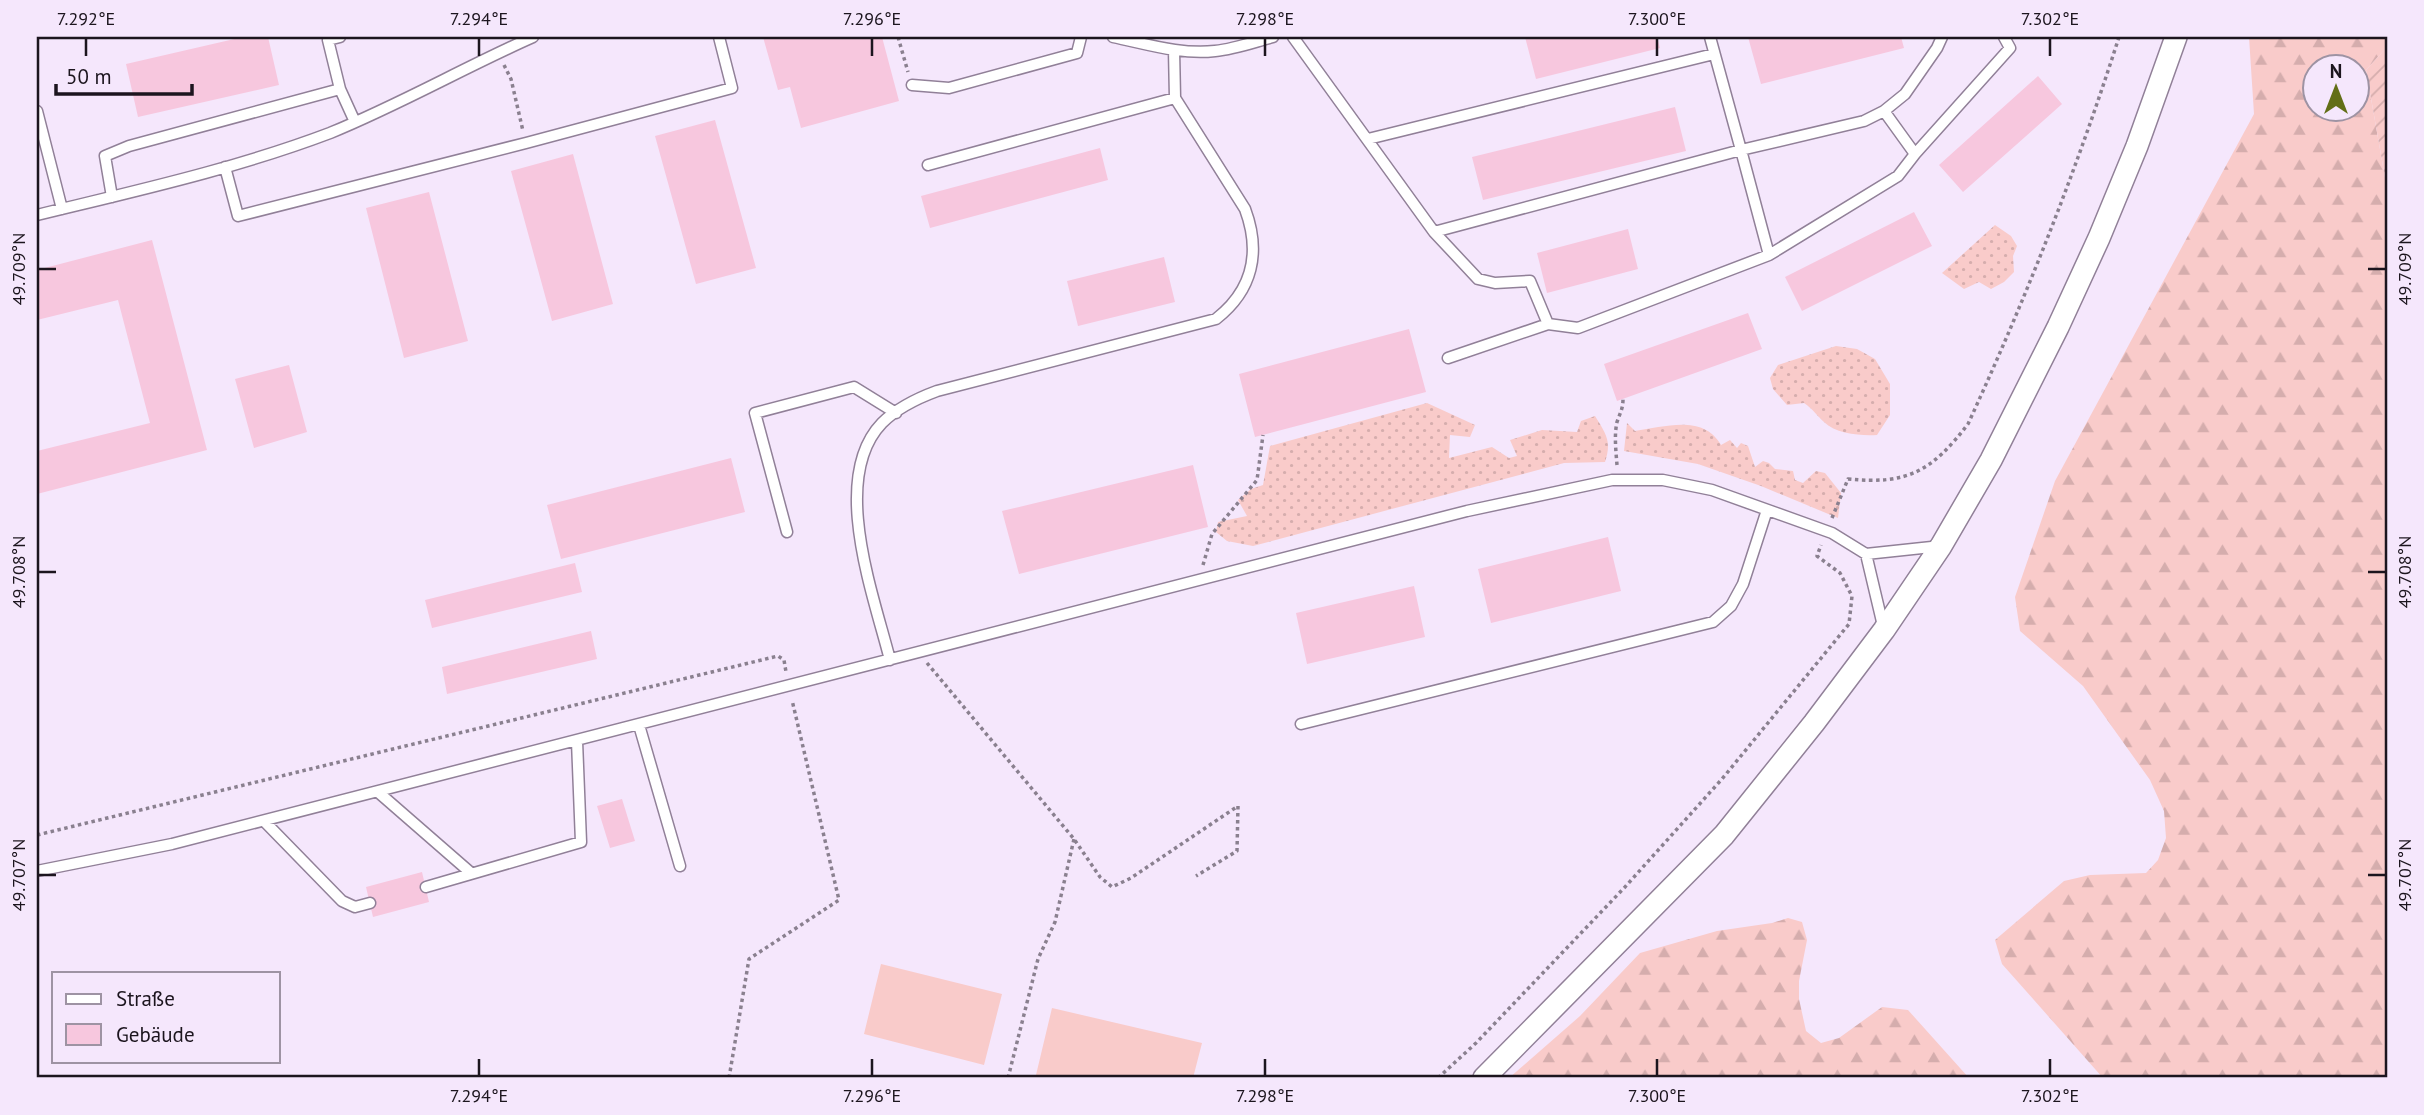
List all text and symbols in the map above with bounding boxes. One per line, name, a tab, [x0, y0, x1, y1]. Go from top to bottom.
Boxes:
text: 7.292°E	[57, 7, 115, 30]
text: 7.294°E	[450, 7, 508, 30]
text: 7.296°E	[843, 7, 901, 30]
text: 7.298°E	[1236, 7, 1294, 30]
text: 7.300°E	[1628, 7, 1686, 30]
text: 7.302°E	[2021, 7, 2079, 30]
scale bar	[56, 52, 192, 96]
north arrow	[2302, 52, 2372, 122]
text: N	[2330, 59, 2342, 83]
text: 50 m	[66, 63, 112, 90]
text: 49.709°N	[7, 233, 30, 305]
text: 49.709°N	[2393, 233, 2416, 305]
text: 49.708°N	[7, 536, 30, 608]
text: 49.708°N	[2393, 536, 2416, 608]
text: 49.707°N	[7, 839, 30, 911]
text: 49.707°N	[2393, 839, 2416, 911]
legend	[52, 972, 280, 1062]
text: Straße	[116, 985, 175, 1012]
text: Gebäude	[116, 1021, 195, 1048]
text: 7.294°E	[450, 1084, 508, 1107]
text: 7.296°E	[843, 1084, 901, 1107]
text: 7.298°E	[1236, 1084, 1294, 1107]
text: 7.300°E	[1628, 1084, 1686, 1107]
text: 7.302°E	[2021, 1084, 2079, 1107]

